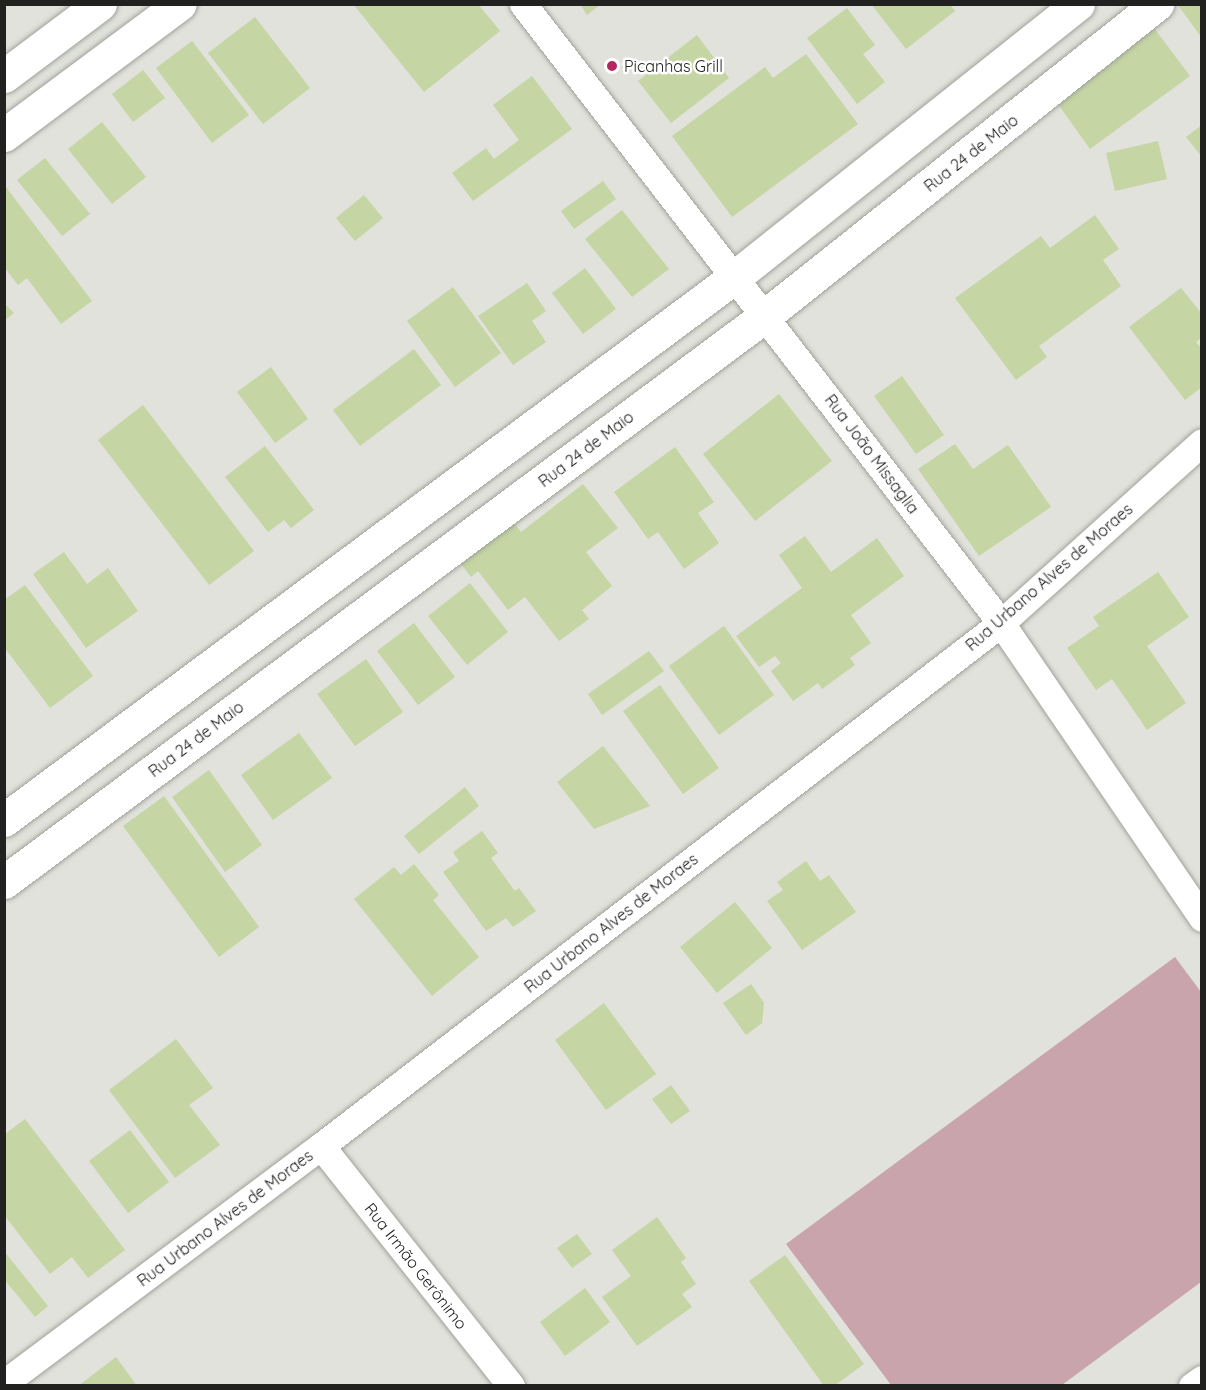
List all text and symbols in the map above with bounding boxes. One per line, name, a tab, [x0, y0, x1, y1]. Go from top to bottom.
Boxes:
place label: Picanhas Grill	[624, 56, 723, 76]
marker: Picanhas Grill	[605, 59, 619, 73]
street label: Rua 24 de Maio	[920, 110, 1022, 196]
street label: Rua João Missaglia	[821, 391, 923, 517]
street label: Rua 24 de Maio	[535, 407, 637, 491]
street label: Rua Urbano Alves de Moraes	[962, 499, 1136, 655]
street label: Rua 24 de Maio	[145, 697, 247, 781]
street label: Rua Urbano Alves de Moraes	[520, 849, 702, 997]
street label: Rua Urbano Alves de Moraes	[133, 1146, 317, 1290]
street label: Rua Irmão Gerônimo	[361, 1199, 471, 1333]

